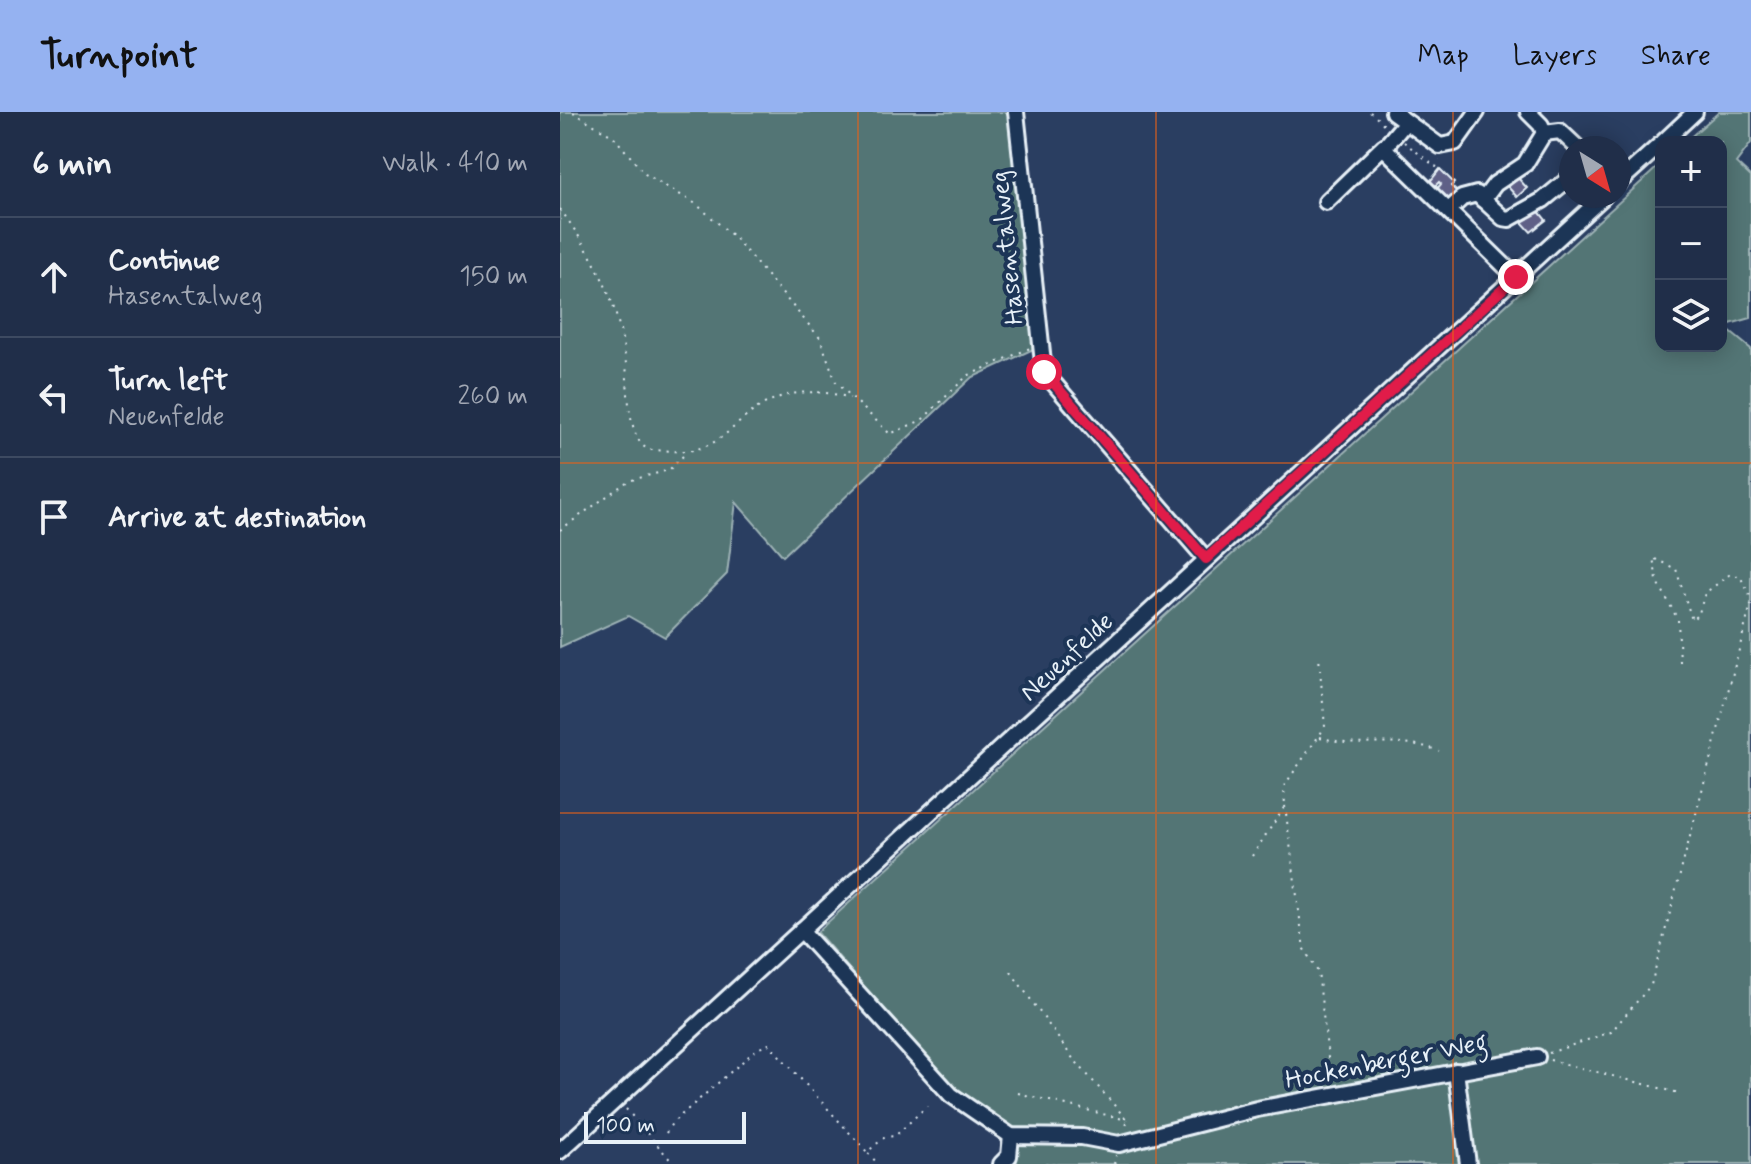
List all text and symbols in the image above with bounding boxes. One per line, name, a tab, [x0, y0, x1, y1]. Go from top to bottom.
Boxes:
text: Turnpoint	[40, 32, 198, 81]
text: Map	[1418, 38, 1469, 75]
text: Layers	[1513, 38, 1597, 75]
text: Share	[1641, 38, 1711, 75]
north arrow	[1559, 136, 1631, 208]
map controls	[1655, 136, 1727, 352]
button: +	[1655, 136, 1727, 208]
text: 6 min	[32, 142, 112, 187]
text: Walk · 410 m	[382, 147, 528, 181]
street label: Hasentalweg	[983, 169, 1033, 326]
button: −	[1655, 208, 1727, 280]
text: Continue	[108, 241, 220, 280]
icon: ahead	[32, 255, 76, 299]
route end	[1498, 259, 1534, 295]
text: 150 m	[459, 260, 528, 294]
text: Hasentalweg	[108, 280, 263, 314]
button: layers	[1655, 280, 1727, 352]
route start	[1026, 354, 1062, 390]
text: Turn left	[108, 361, 228, 400]
icon: left	[32, 375, 76, 419]
text: 260 m	[458, 380, 528, 414]
text: Neuenfelde	[108, 400, 224, 434]
icon: arrive	[32, 495, 76, 539]
text: Arrive at destination	[108, 498, 366, 537]
street label: Neuenfelde	[1013, 605, 1122, 710]
street label: Hockenberger Weg	[1282, 1026, 1491, 1101]
scale bar	[584, 1108, 746, 1144]
text: 100 m	[596, 1112, 655, 1140]

